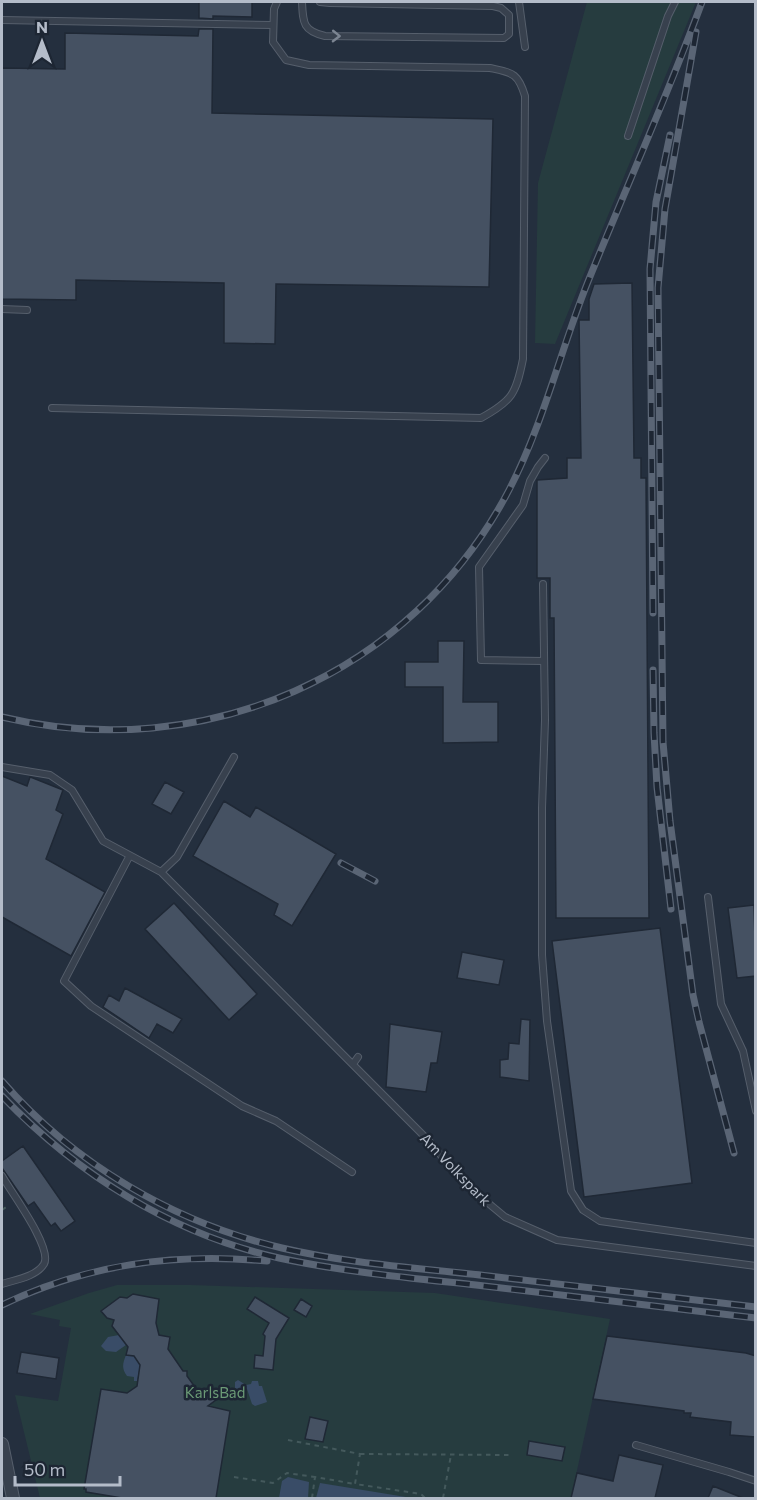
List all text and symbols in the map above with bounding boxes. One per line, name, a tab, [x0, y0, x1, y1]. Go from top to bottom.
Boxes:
north arrow	[12, 12, 72, 72]
text: N	[36, 17, 48, 36]
one-way arrow	[331, 30, 340, 42]
street label: Am Volkspark	[417, 1129, 495, 1209]
park label: KarlsBad	[185, 1383, 245, 1401]
scale bar	[15, 1449, 120, 1487]
text: 50 m	[24, 1458, 65, 1480]

